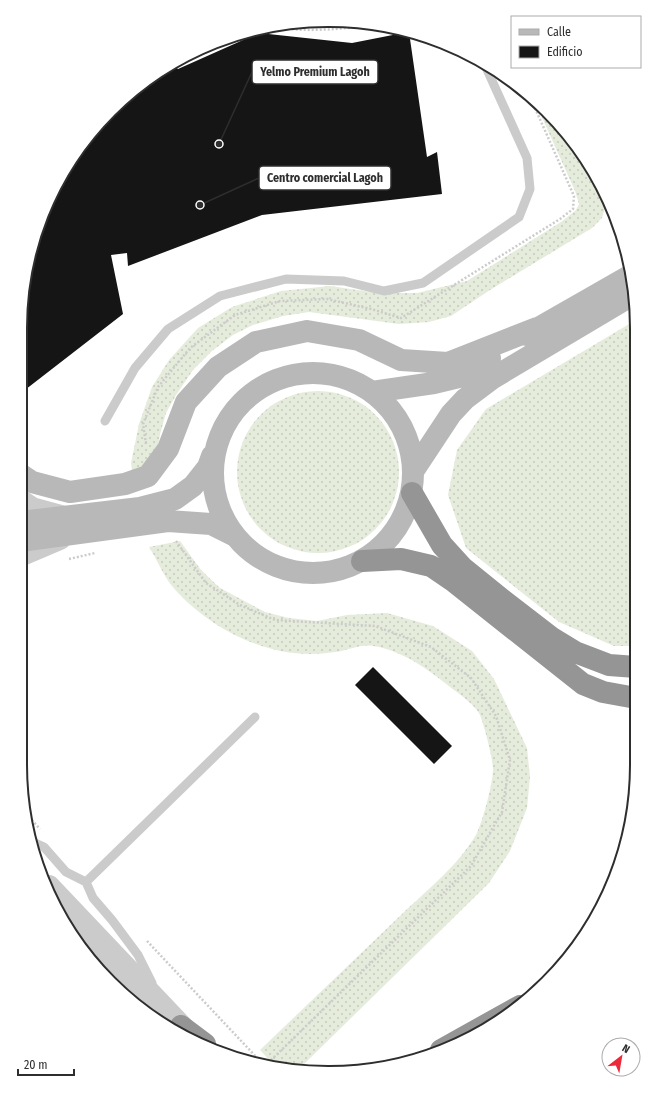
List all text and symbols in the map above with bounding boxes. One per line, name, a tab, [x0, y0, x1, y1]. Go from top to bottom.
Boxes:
legend	[511, 16, 641, 68]
text: Calle	[547, 25, 571, 39]
text: Edificio	[547, 45, 583, 59]
callout: Yelmo Premium Lagoh	[252, 60, 378, 84]
text: Yelmo Premium Lagoh	[259, 65, 370, 79]
callout: Centro comercial Lagoh	[259, 166, 391, 190]
text: Centro comercial Lagoh	[267, 171, 383, 185]
north arrow	[601, 1037, 641, 1077]
text: N	[620, 1042, 632, 1056]
scale bar	[18, 1051, 74, 1077]
text: 20 m	[24, 1058, 48, 1072]

